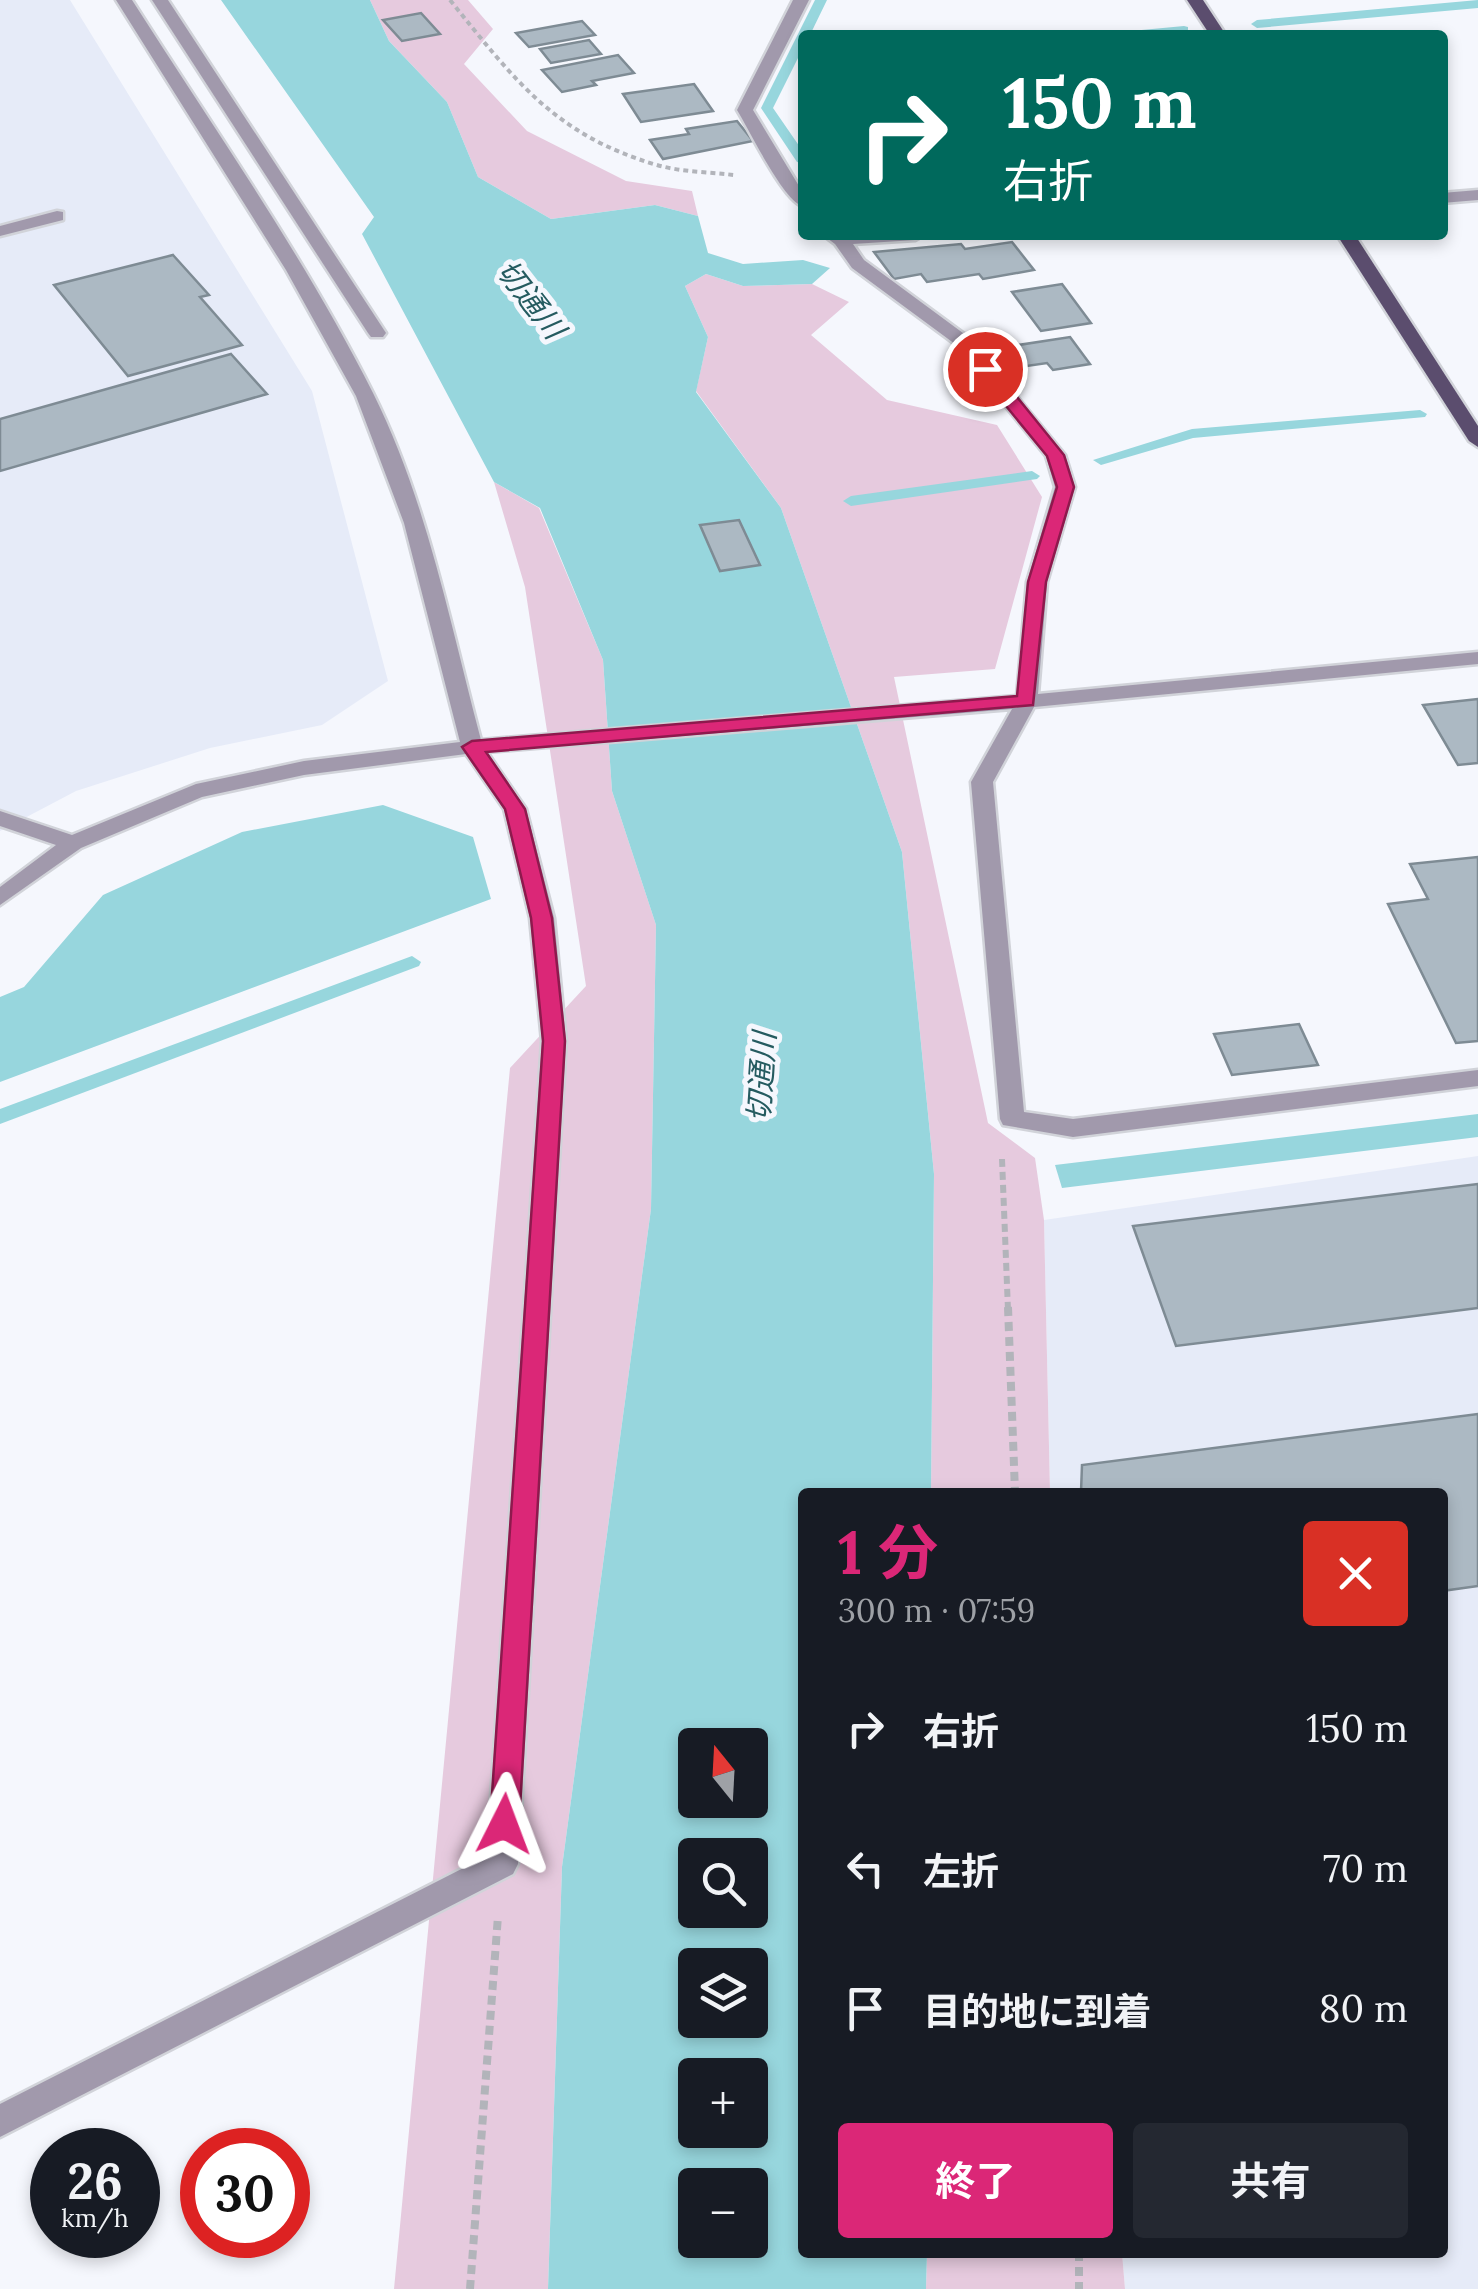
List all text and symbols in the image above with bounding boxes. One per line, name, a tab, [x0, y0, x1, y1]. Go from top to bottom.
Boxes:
text: 150 m	[1003, 58, 1197, 147]
icon: right	[838, 70, 968, 200]
text: 右折	[1003, 152, 1093, 209]
water label: 切通川	[488, 252, 576, 349]
pin	[943, 327, 1028, 412]
icon: arrive	[958, 342, 1013, 397]
water label: 切通川	[739, 1028, 783, 1123]
text: 1 分	[838, 1514, 938, 1590]
button: close	[1303, 1521, 1408, 1626]
text: 300 m · 07:59	[838, 1590, 1035, 1631]
icon: right	[838, 1701, 893, 1756]
text: 150 m	[1306, 1704, 1408, 1752]
text: 右折	[923, 1707, 999, 1755]
north arrow	[678, 1728, 768, 1818]
map controls	[678, 1728, 768, 2258]
position arrow	[452, 1772, 556, 1876]
button: search	[678, 1838, 768, 1928]
icon: left	[838, 1841, 893, 1896]
text: 70 m	[1323, 1844, 1408, 1892]
text: 左折	[923, 1847, 999, 1895]
button: layers	[678, 1948, 768, 2038]
icon: arrive	[838, 1981, 893, 2036]
text: 80 m	[1319, 1984, 1408, 2032]
text: 目的地に到着	[923, 1987, 1151, 2035]
button: +	[678, 2058, 768, 2148]
button: 終了	[838, 2123, 1113, 2238]
button: 共有	[1133, 2123, 1408, 2238]
speed limit sign: 30	[180, 2128, 310, 2258]
text: 26	[67, 2149, 123, 2213]
button: −	[678, 2168, 768, 2258]
text: km/h	[61, 2202, 129, 2234]

